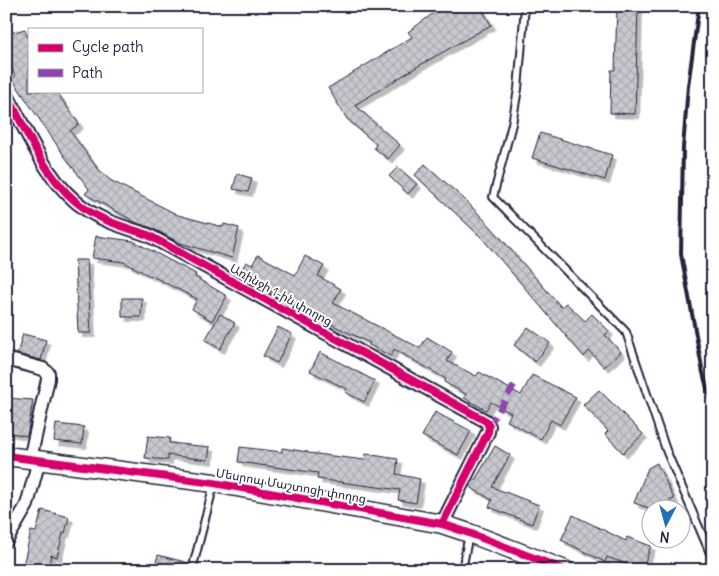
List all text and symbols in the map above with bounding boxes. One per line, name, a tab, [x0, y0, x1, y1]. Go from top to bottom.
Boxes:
legend	[28, 28, 202, 92]
text: Cycle path	[72, 37, 144, 56]
text: Path	[72, 63, 103, 82]
street label: Առինջի 1-ին փողոց	[227, 260, 335, 329]
street label: Մեսրոպ Մաշտոցի փողոց	[215, 465, 368, 506]
north arrow	[642, 498, 692, 548]
text: N	[659, 527, 670, 546]

